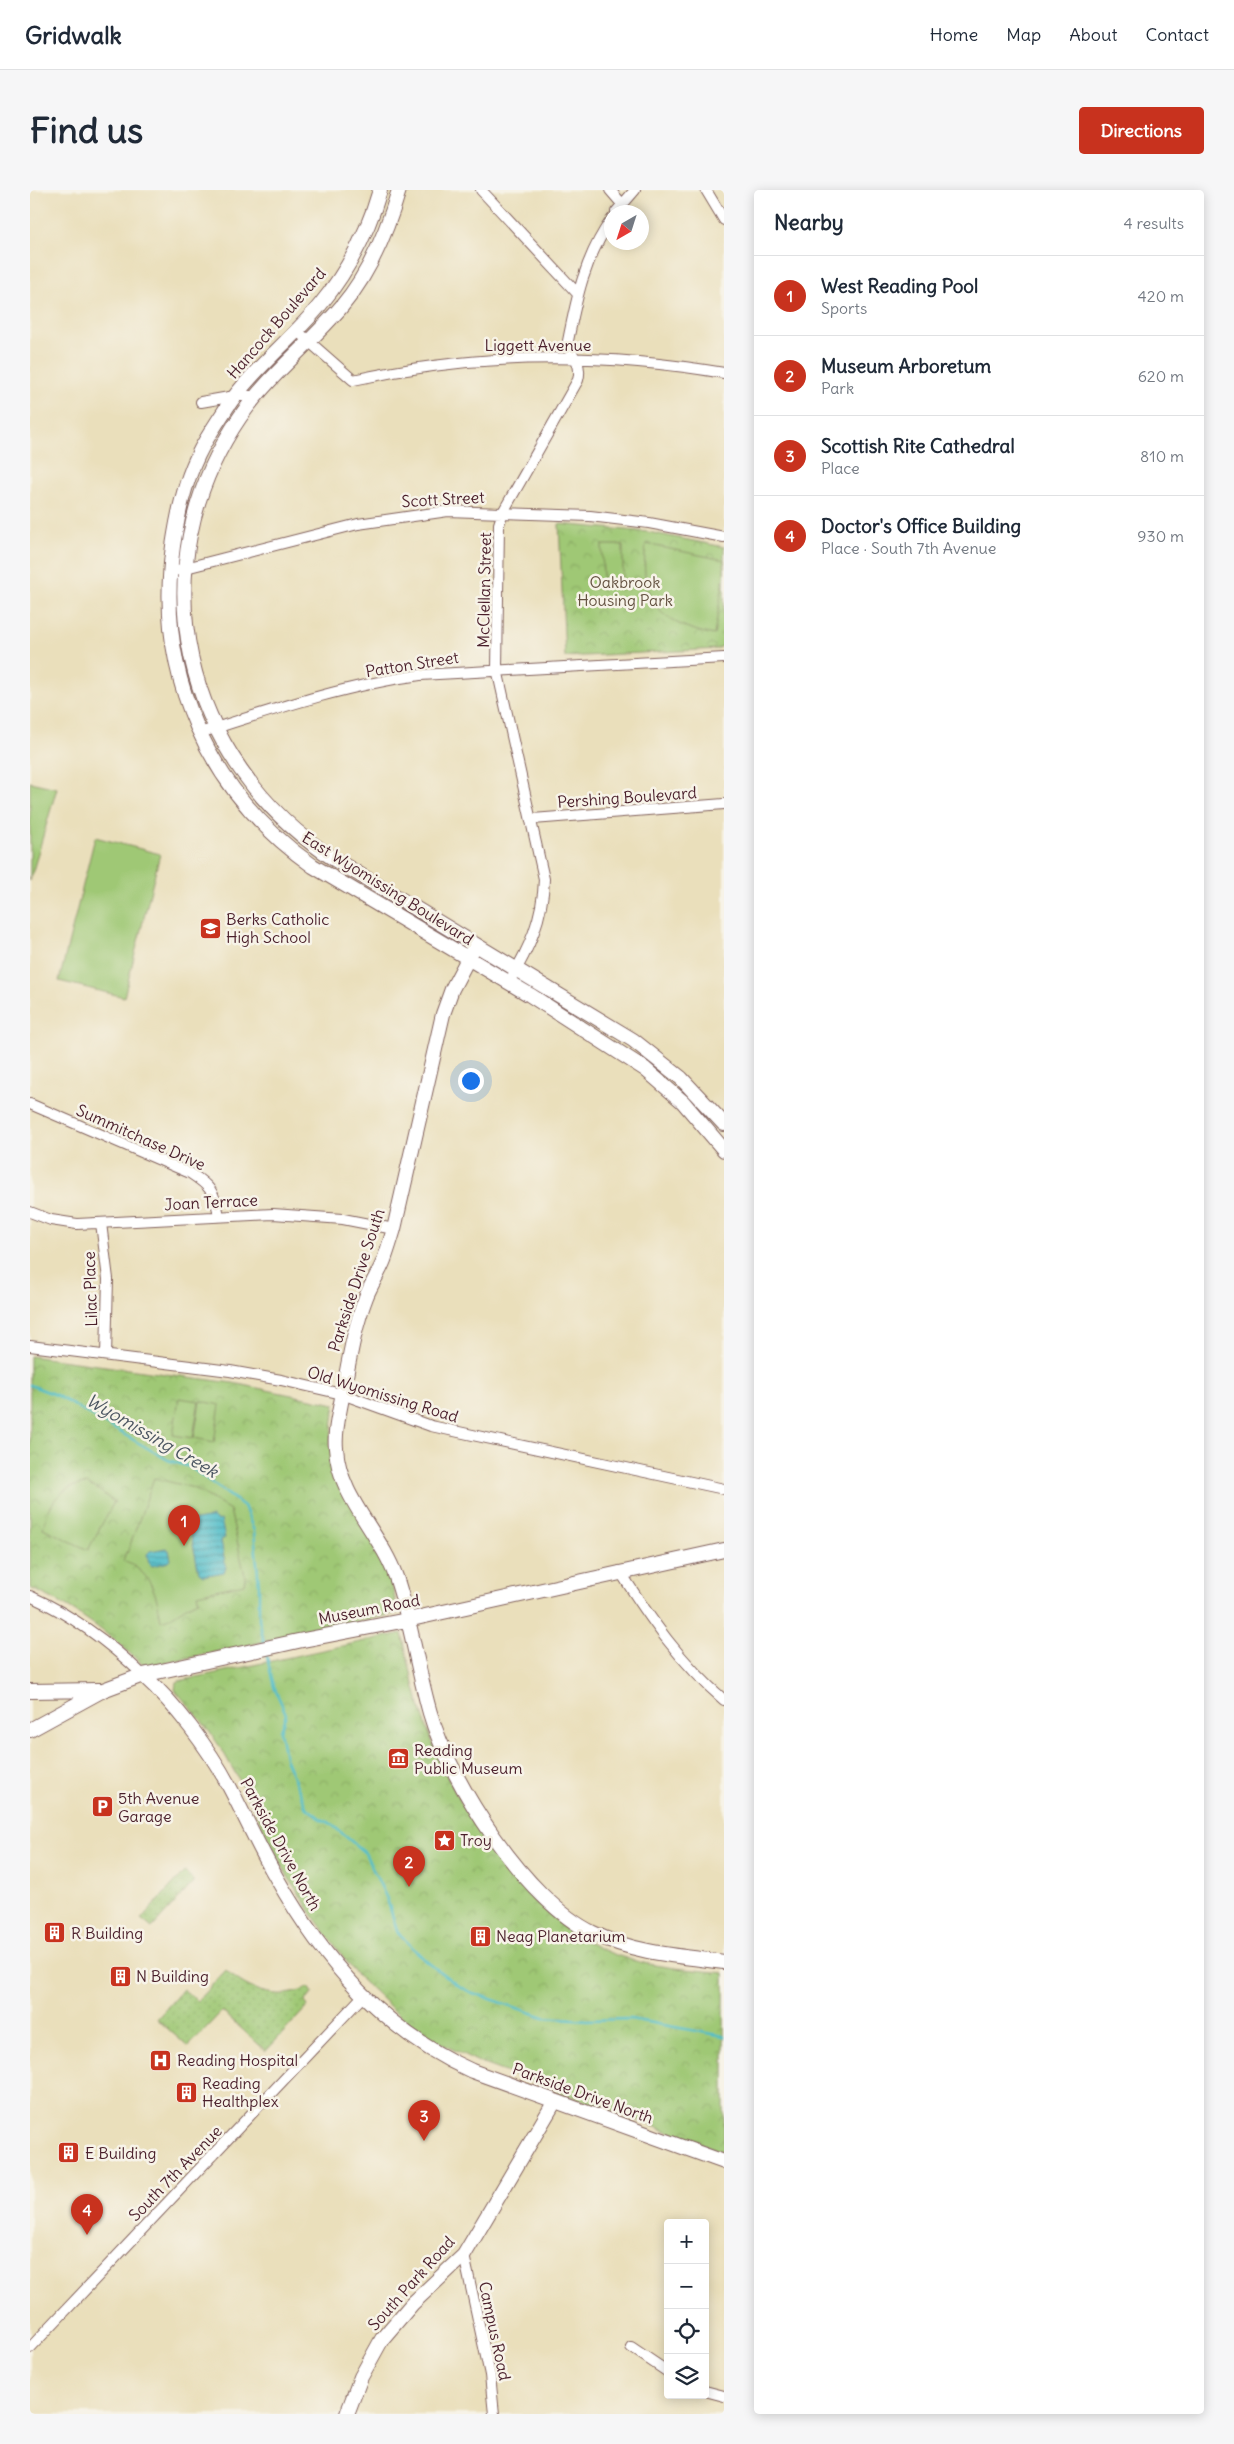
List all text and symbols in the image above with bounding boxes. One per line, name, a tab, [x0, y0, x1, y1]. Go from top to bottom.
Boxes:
text: Gridwalk	[25, 20, 122, 50]
text: Home	[930, 23, 978, 46]
text: Map	[1006, 23, 1041, 46]
text: About	[1069, 23, 1117, 46]
text: Contact	[1145, 23, 1209, 46]
button: Directions	[1079, 107, 1204, 154]
text: Find us	[30, 108, 143, 152]
north arrow	[604, 205, 649, 250]
text: Nearby	[774, 209, 844, 236]
text: 4 results	[1123, 213, 1184, 233]
street label: Hancock Boulevard	[222, 263, 330, 383]
text: West Reading Pool	[821, 274, 978, 298]
text: 1	[787, 286, 793, 306]
text: 420 m	[1138, 286, 1184, 306]
text: Sports	[821, 298, 867, 318]
street label: Liggett Avenue	[485, 335, 592, 355]
text: Museum Arboretum	[821, 354, 991, 378]
text: 2	[786, 366, 794, 386]
text: 620 m	[1138, 366, 1184, 386]
text: Park	[821, 378, 854, 398]
text: Scottish Rite Cathedral	[821, 434, 1015, 458]
text: 3	[785, 446, 795, 466]
text: 810 m	[1140, 446, 1184, 466]
text: Place	[821, 458, 860, 478]
street label: Scott Street	[401, 487, 486, 511]
text: Doctor's Office Building	[821, 514, 1021, 538]
text: 4	[785, 526, 795, 546]
text: 930 m	[1137, 526, 1184, 546]
street label: McClellan Street	[473, 531, 495, 648]
text: Place · South 7th Avenue	[821, 538, 996, 558]
park label: Oakbrook Housing Park	[577, 572, 673, 610]
street label: Patton Street	[364, 647, 461, 681]
street label: Pershing Boulevard	[557, 782, 697, 812]
street label: East Wyomissing Boulevard	[299, 827, 477, 949]
place label: Berks Catholic High School	[226, 909, 329, 947]
school or university icon: Berks Catholic High School	[198, 916, 222, 940]
your location	[458, 1068, 484, 1094]
street label: Summitchase Drive	[73, 1100, 209, 1174]
street label: Joan Terrace	[164, 1190, 258, 1214]
street label: Parkside Drive South	[323, 1206, 389, 1354]
street label: Lilac Place	[79, 1251, 101, 1327]
street label: Old Wyomissing Road	[305, 1362, 461, 1426]
water label: Wyomissing Creek	[82, 1389, 224, 1484]
pin: 1	[168, 1505, 200, 1546]
street label: Museum Road	[317, 1589, 421, 1629]
place label: Reading Public Museum	[414, 1740, 522, 1778]
museum icon: Reading Public Museum	[386, 1747, 410, 1771]
street label: Parkside Drive North	[236, 1774, 326, 1914]
place label: 5th Avenue Garage	[118, 1788, 199, 1826]
parking icon: 5th Avenue Garage	[90, 1795, 114, 1819]
place icon: Troy	[432, 1828, 456, 1852]
place label: Troy	[460, 1830, 492, 1850]
pin: 2	[393, 1846, 425, 1887]
building icon: R Building	[43, 1921, 67, 1945]
place label: R Building	[71, 1923, 143, 1943]
building icon: Neag Planetarium	[468, 1924, 492, 1948]
place label: Neag Planetarium	[496, 1926, 626, 1946]
building icon: N Building	[108, 1964, 132, 1988]
place label: N Building	[136, 1966, 209, 1986]
hospital icon: Reading Hospital	[149, 2048, 173, 2072]
place label: Reading Hospital	[177, 2050, 298, 2070]
street label: Parkside Drive North	[510, 2058, 656, 2128]
place label: Reading Healthplex	[202, 2073, 279, 2111]
building icon: Reading Healthplex	[174, 2080, 198, 2104]
pin: 3	[408, 2100, 440, 2141]
street label: South 7th Avenue	[124, 2121, 226, 2225]
building icon: E Building	[57, 2141, 81, 2165]
place label: E Building	[85, 2143, 156, 2163]
pin: 4	[71, 2194, 103, 2235]
map controls	[664, 2219, 709, 2399]
button: +	[664, 2219, 709, 2264]
street label: South Park Road	[363, 2232, 459, 2334]
button: −	[664, 2264, 709, 2309]
street label: Campus Road	[475, 2280, 515, 2382]
button: locate	[664, 2309, 709, 2354]
button: layers	[664, 2354, 709, 2399]

